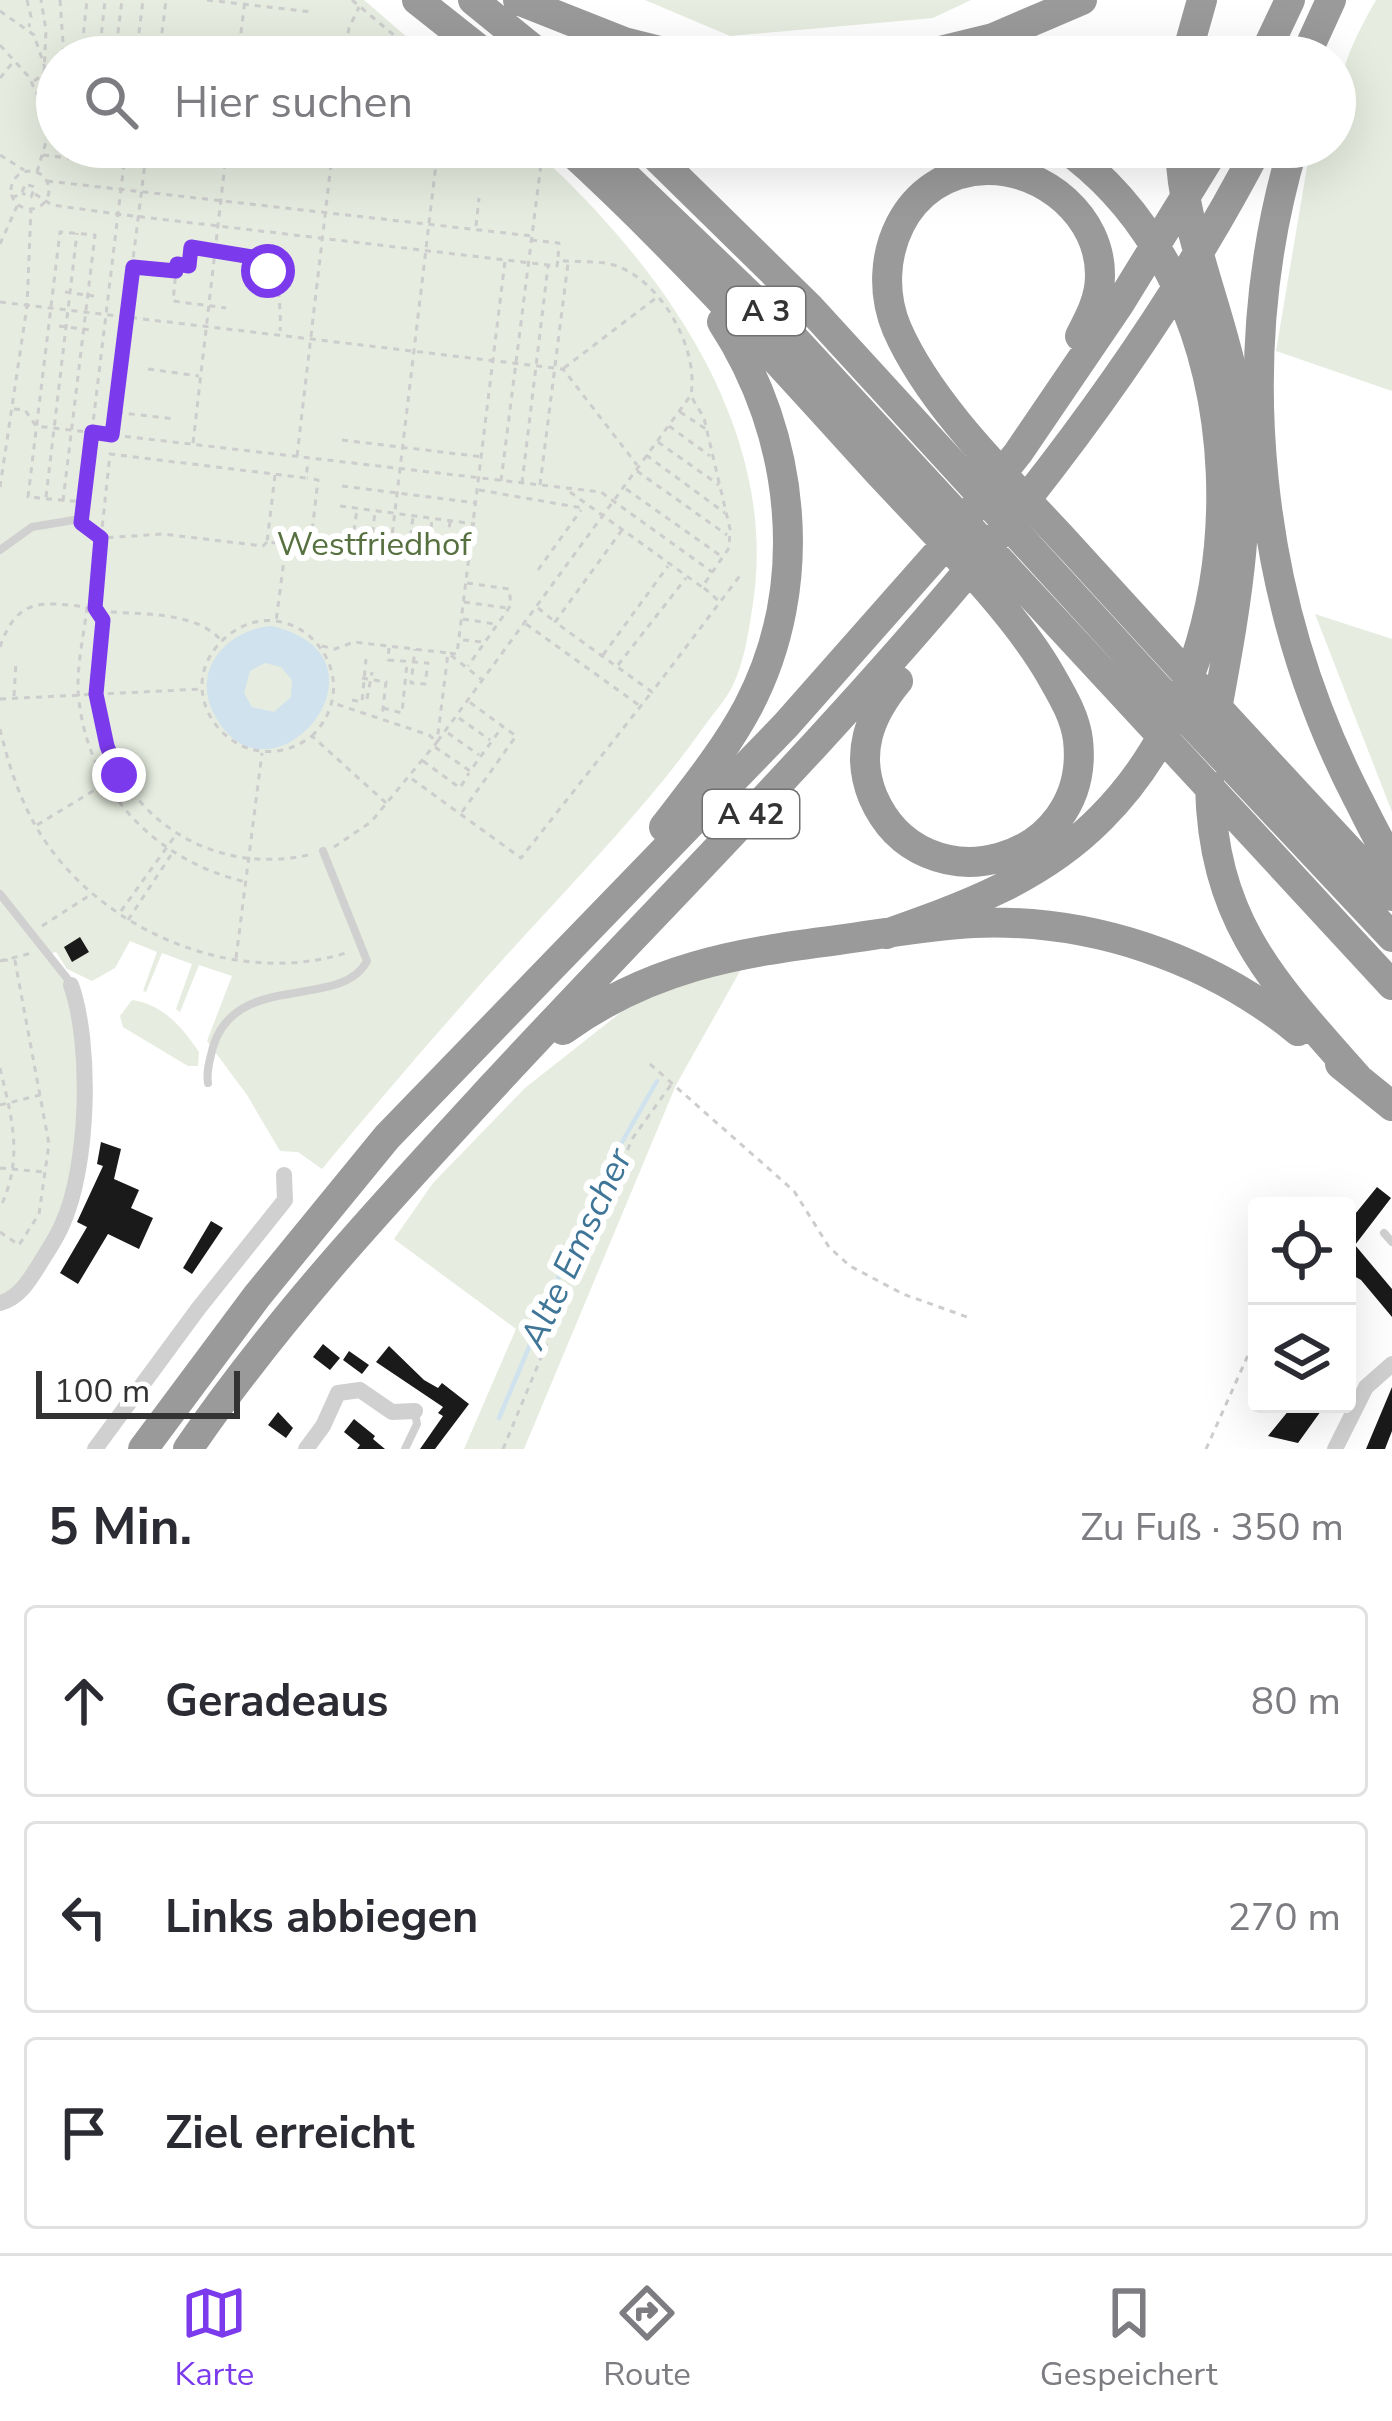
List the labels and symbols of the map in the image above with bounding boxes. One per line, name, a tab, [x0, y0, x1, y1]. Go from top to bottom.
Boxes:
route start	[241, 244, 295, 298]
road number: A 3	[727, 287, 805, 335]
park label: Westfriedhof	[277, 522, 472, 567]
route end	[92, 748, 146, 802]
road number: A 42	[703, 790, 799, 838]
water label: Alte Emscher	[508, 1140, 645, 1358]
scale bar	[36, 1365, 240, 1418]

